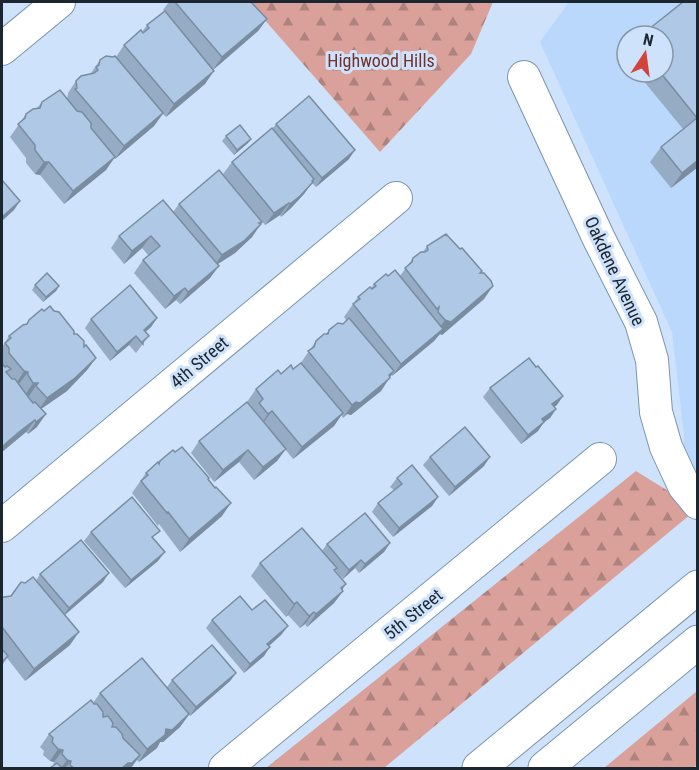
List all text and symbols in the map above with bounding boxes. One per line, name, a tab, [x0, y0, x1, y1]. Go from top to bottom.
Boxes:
north arrow	[615, 24, 675, 84]
text: N	[641, 30, 655, 50]
park label: Highwood Hills	[327, 50, 435, 71]
street label: Oakdene Avenue	[581, 213, 649, 329]
street label: 4th Street	[166, 332, 232, 392]
street label: 5th Street	[379, 584, 447, 644]

